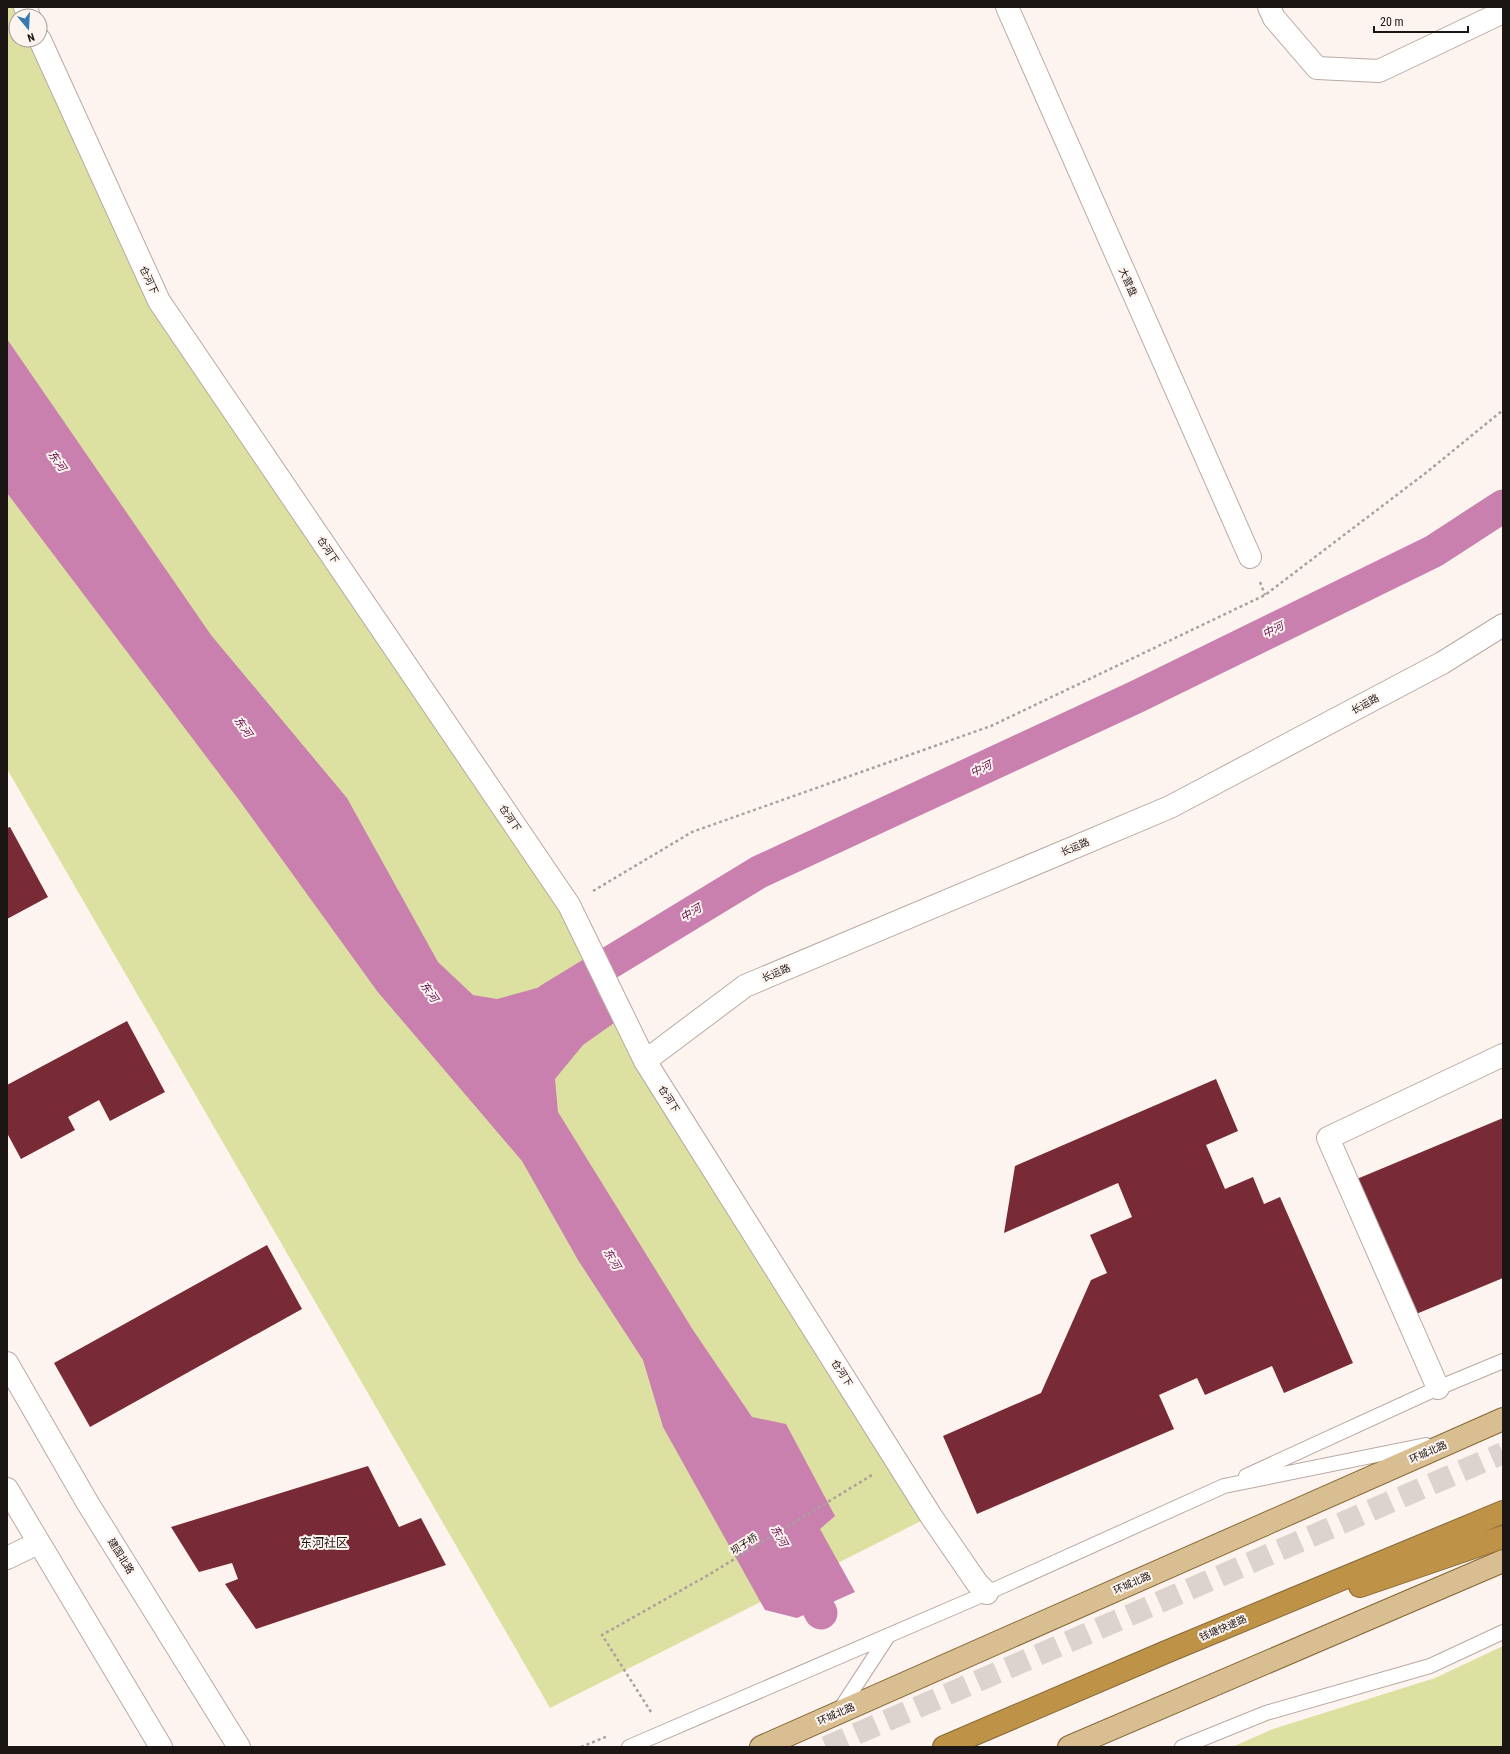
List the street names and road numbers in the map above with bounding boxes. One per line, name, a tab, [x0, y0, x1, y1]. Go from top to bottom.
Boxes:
street label: 仓河下	[138, 264, 160, 296]
street label: 大营盘	[1117, 266, 1139, 298]
street label: 仓河下	[315, 534, 341, 566]
street label: 长运路	[1349, 692, 1381, 716]
street label: 仓河下	[497, 802, 523, 834]
street label: 长运路	[1059, 836, 1091, 858]
street label: 长运路	[760, 962, 792, 984]
street label: 仓河下	[656, 1083, 682, 1115]
street label: 仓河下	[829, 1357, 855, 1389]
street label: 环城北路	[1407, 1439, 1449, 1465]
street label: 坝子桥	[728, 1531, 760, 1557]
street label: 建国北路	[106, 1536, 136, 1576]
street label: 环城北路	[1111, 1570, 1153, 1596]
street label: 钱塘快速路	[1198, 1613, 1248, 1643]
street label: 环城北路	[815, 1701, 857, 1727]

